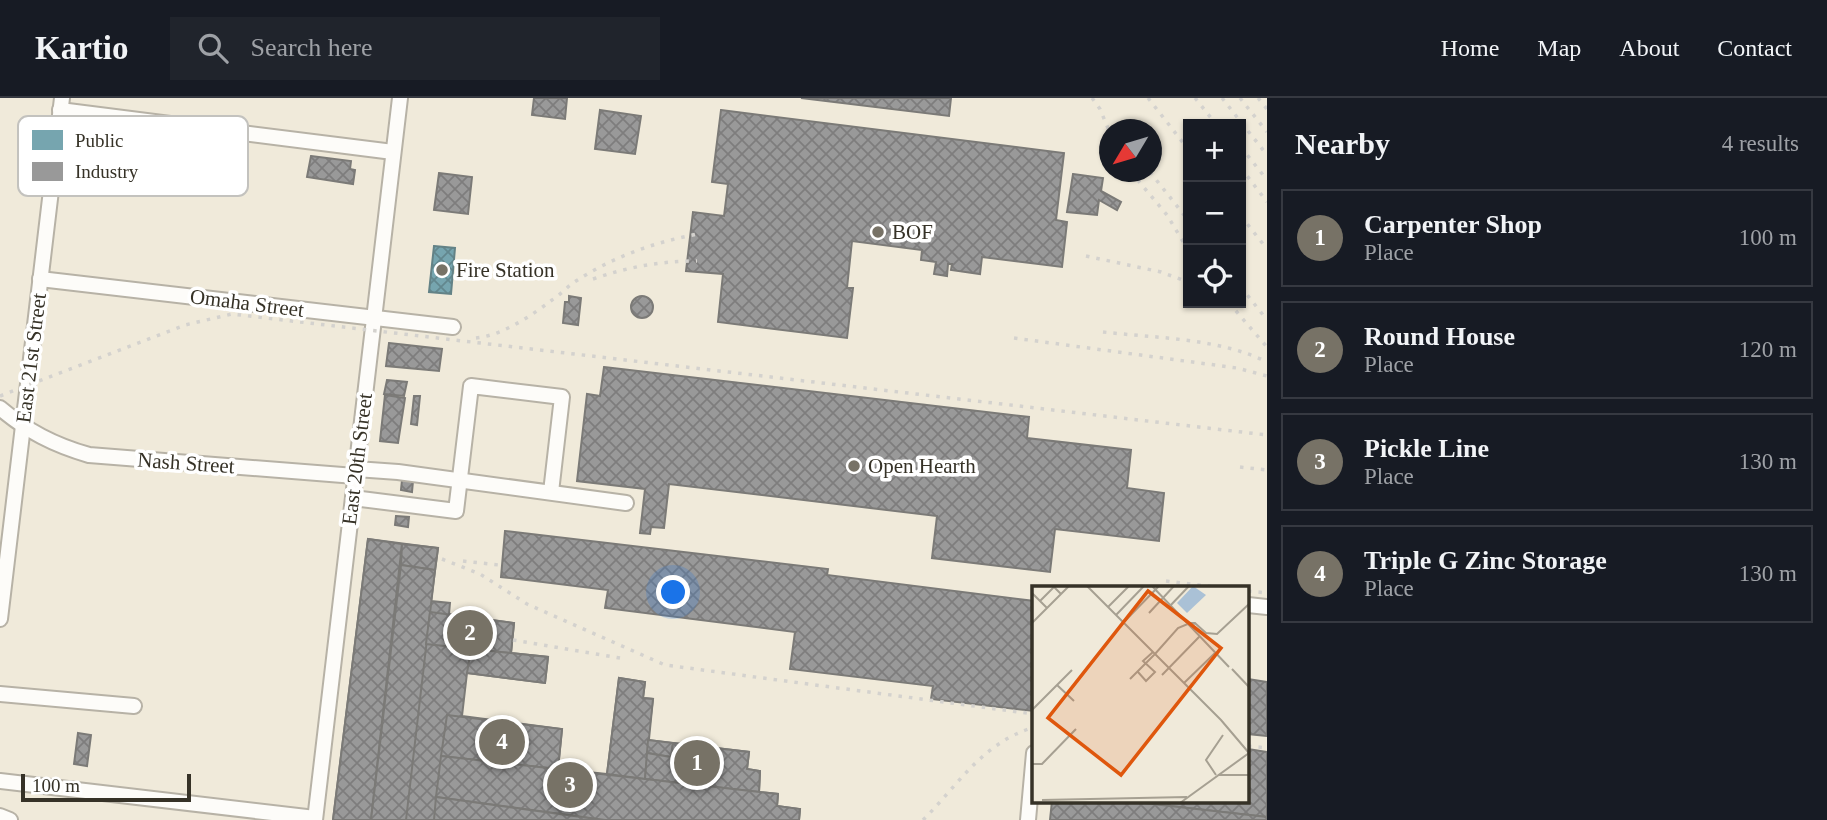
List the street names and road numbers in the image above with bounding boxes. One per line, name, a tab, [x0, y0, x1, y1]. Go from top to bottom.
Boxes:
street label: Omaha Street	[189, 284, 306, 322]
street label: East 21st Street	[11, 292, 51, 424]
street label: East 20th Street	[337, 391, 377, 526]
street label: Nash Street	[137, 448, 236, 478]

